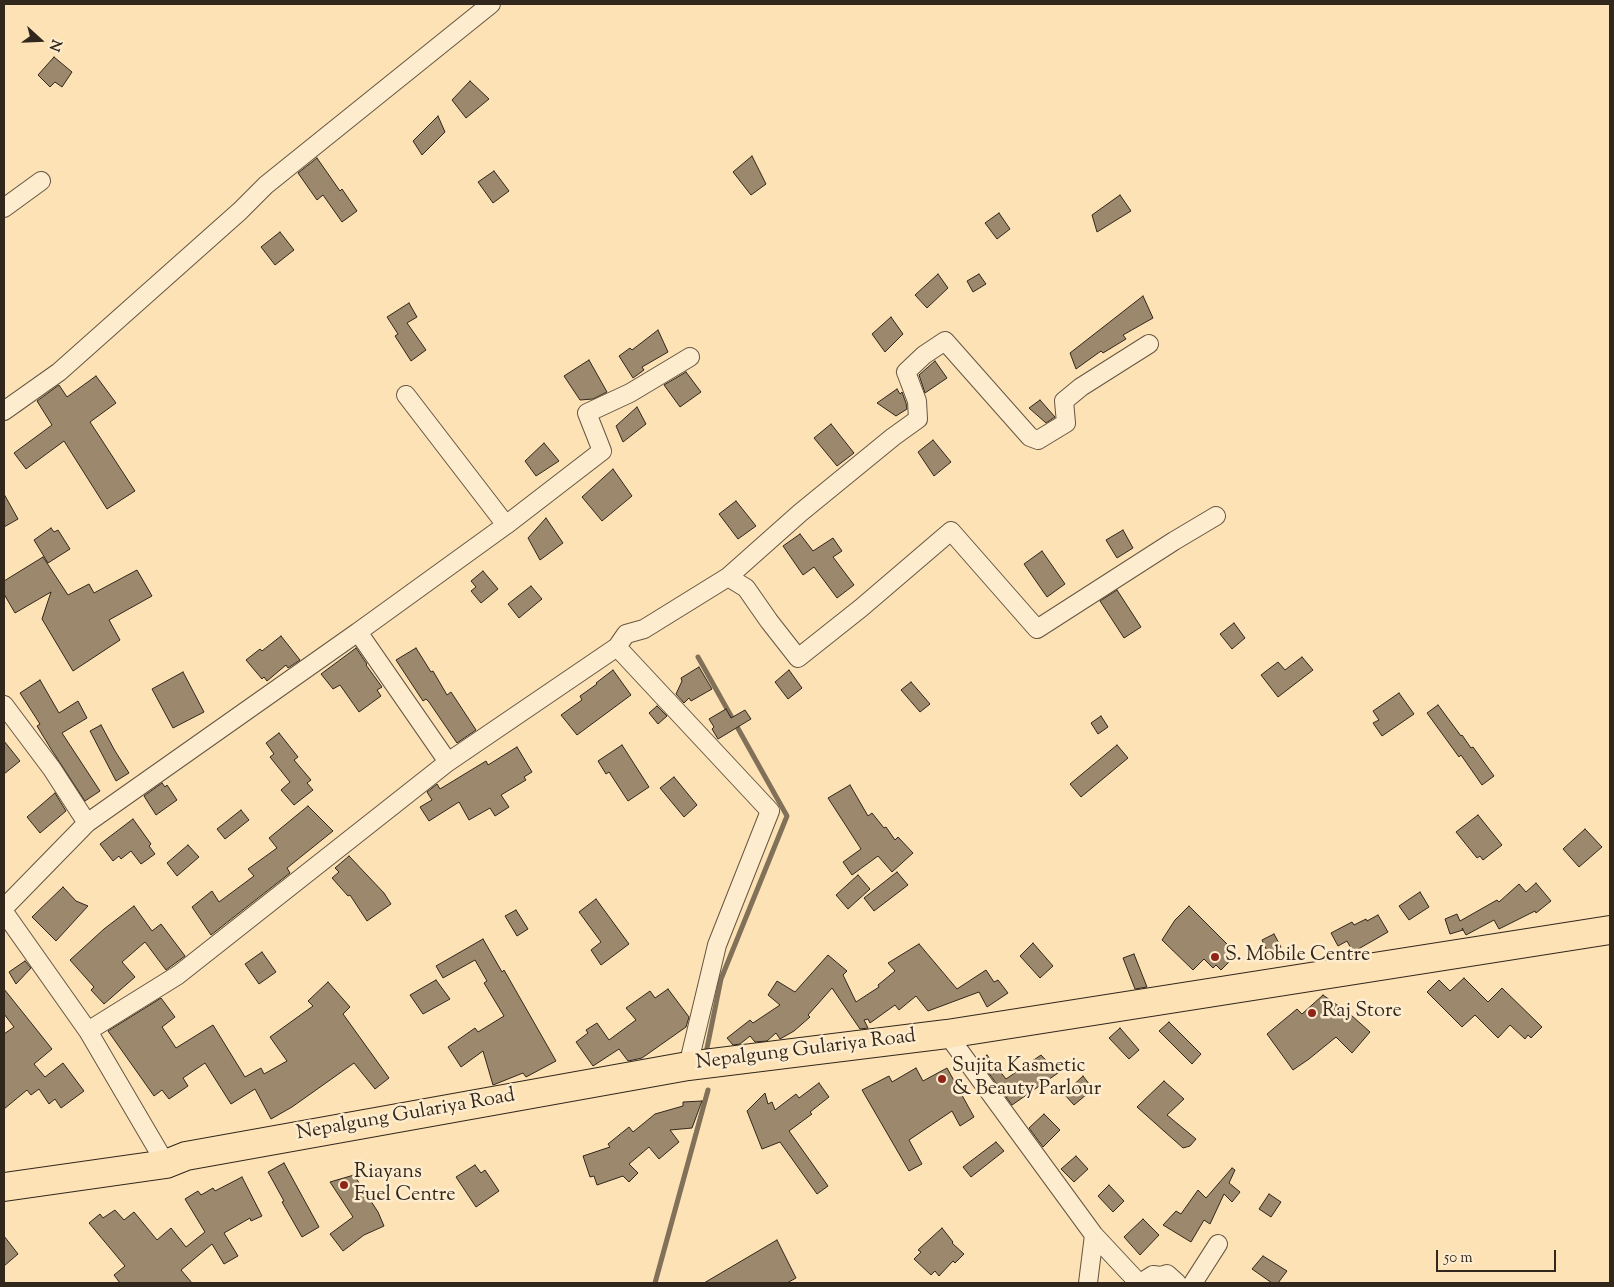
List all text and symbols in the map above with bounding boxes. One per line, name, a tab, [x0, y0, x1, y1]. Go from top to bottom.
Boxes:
north arrow	[15, 15, 65, 65]
text: N	[43, 36, 65, 54]
place label: S. Mobile Centre	[1225, 945, 1370, 969]
marker: S. Mobile Centre	[1209, 951, 1221, 963]
place label: Raj Store	[1322, 1001, 1402, 1025]
marker: Raj Store	[1306, 1007, 1318, 1019]
street label: Nepalgung Gulariya Road	[695, 1026, 917, 1076]
place label: Sujita Kasmetic & Beauty Parlour	[952, 1056, 1101, 1103]
marker: Sujita Kasmetic & Beauty Parlour	[936, 1073, 948, 1085]
street label: Nepalgung Gulariya Road	[295, 1085, 517, 1147]
place label: Riayans Fuel Centre	[354, 1162, 456, 1209]
marker: Riayans Fuel Centre	[338, 1179, 350, 1191]
scale bar	[1439, 1240, 1559, 1272]
text: 50 m	[1444, 1248, 1473, 1269]

